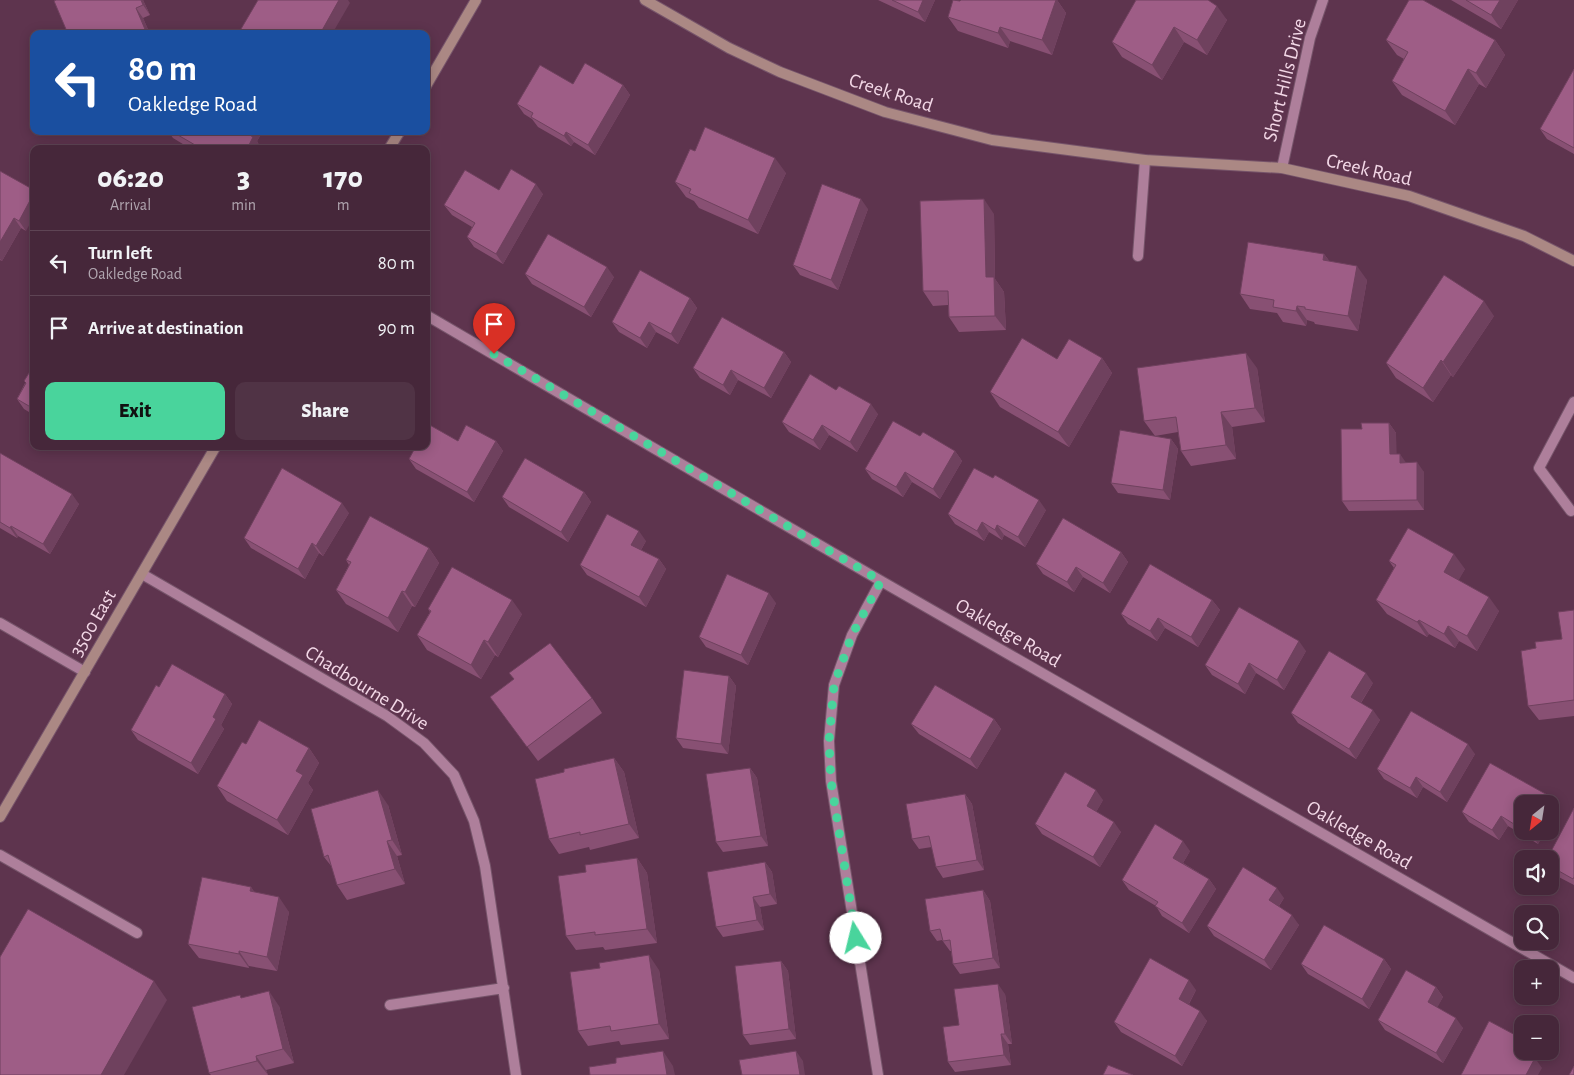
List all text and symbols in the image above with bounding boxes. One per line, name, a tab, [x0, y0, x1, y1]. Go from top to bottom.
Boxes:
street label: Short Hills Drive	[1260, 16, 1310, 144]
icon: left	[45, 50, 110, 115]
text: 80 m	[128, 52, 197, 87]
street label: Creek Road	[846, 70, 936, 116]
text: Oakledge Road	[128, 93, 257, 115]
street label: Creek Road	[1324, 150, 1414, 190]
text: 06:20	[97, 163, 164, 193]
text: 3	[237, 163, 250, 193]
text: 170	[323, 163, 363, 193]
text: Arrival	[110, 197, 151, 213]
text: min	[231, 197, 256, 213]
text: m	[337, 197, 349, 213]
text: Turn left	[88, 244, 152, 263]
icon: left	[45, 249, 73, 277]
text: 80 m	[378, 254, 415, 273]
text: Oakledge Road	[88, 266, 182, 282]
pin	[473, 303, 515, 354]
icon: arrive	[480, 310, 508, 338]
icon: arrive	[45, 314, 73, 342]
text: Arrive at destination	[88, 319, 244, 338]
text: 90 m	[378, 319, 415, 338]
button: Exit	[45, 382, 225, 440]
button: Share	[235, 382, 415, 440]
street label: 3500 East	[66, 586, 120, 660]
street label: Oakledge Road	[952, 595, 1064, 671]
street label: Chadbourne Drive	[302, 642, 432, 734]
north arrow	[1514, 795, 1559, 840]
map controls	[1514, 795, 1559, 1060]
street label: Oakledge Road	[1303, 797, 1415, 873]
button: sound	[1514, 850, 1559, 895]
button: search	[1514, 905, 1559, 950]
position arrow	[829, 911, 881, 963]
button: +	[1514, 960, 1559, 1005]
button: −	[1514, 1015, 1559, 1060]

